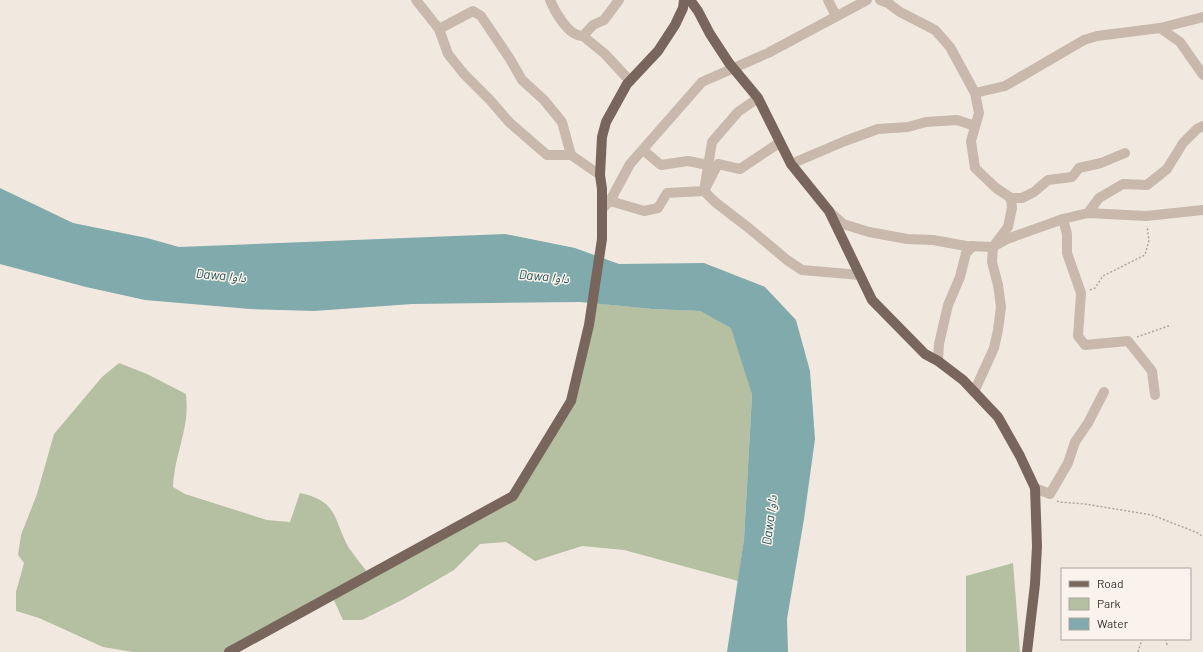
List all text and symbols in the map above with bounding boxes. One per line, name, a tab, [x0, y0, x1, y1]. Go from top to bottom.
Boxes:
water label: Dawa داوا	[195, 265, 247, 285]
water label: Dawa داوا	[518, 266, 570, 286]
water label: Dawa داوا	[758, 493, 780, 546]
legend	[1061, 568, 1191, 640]
text: Road	[1097, 576, 1124, 590]
text: Park	[1097, 596, 1121, 610]
text: Water	[1097, 616, 1129, 630]

